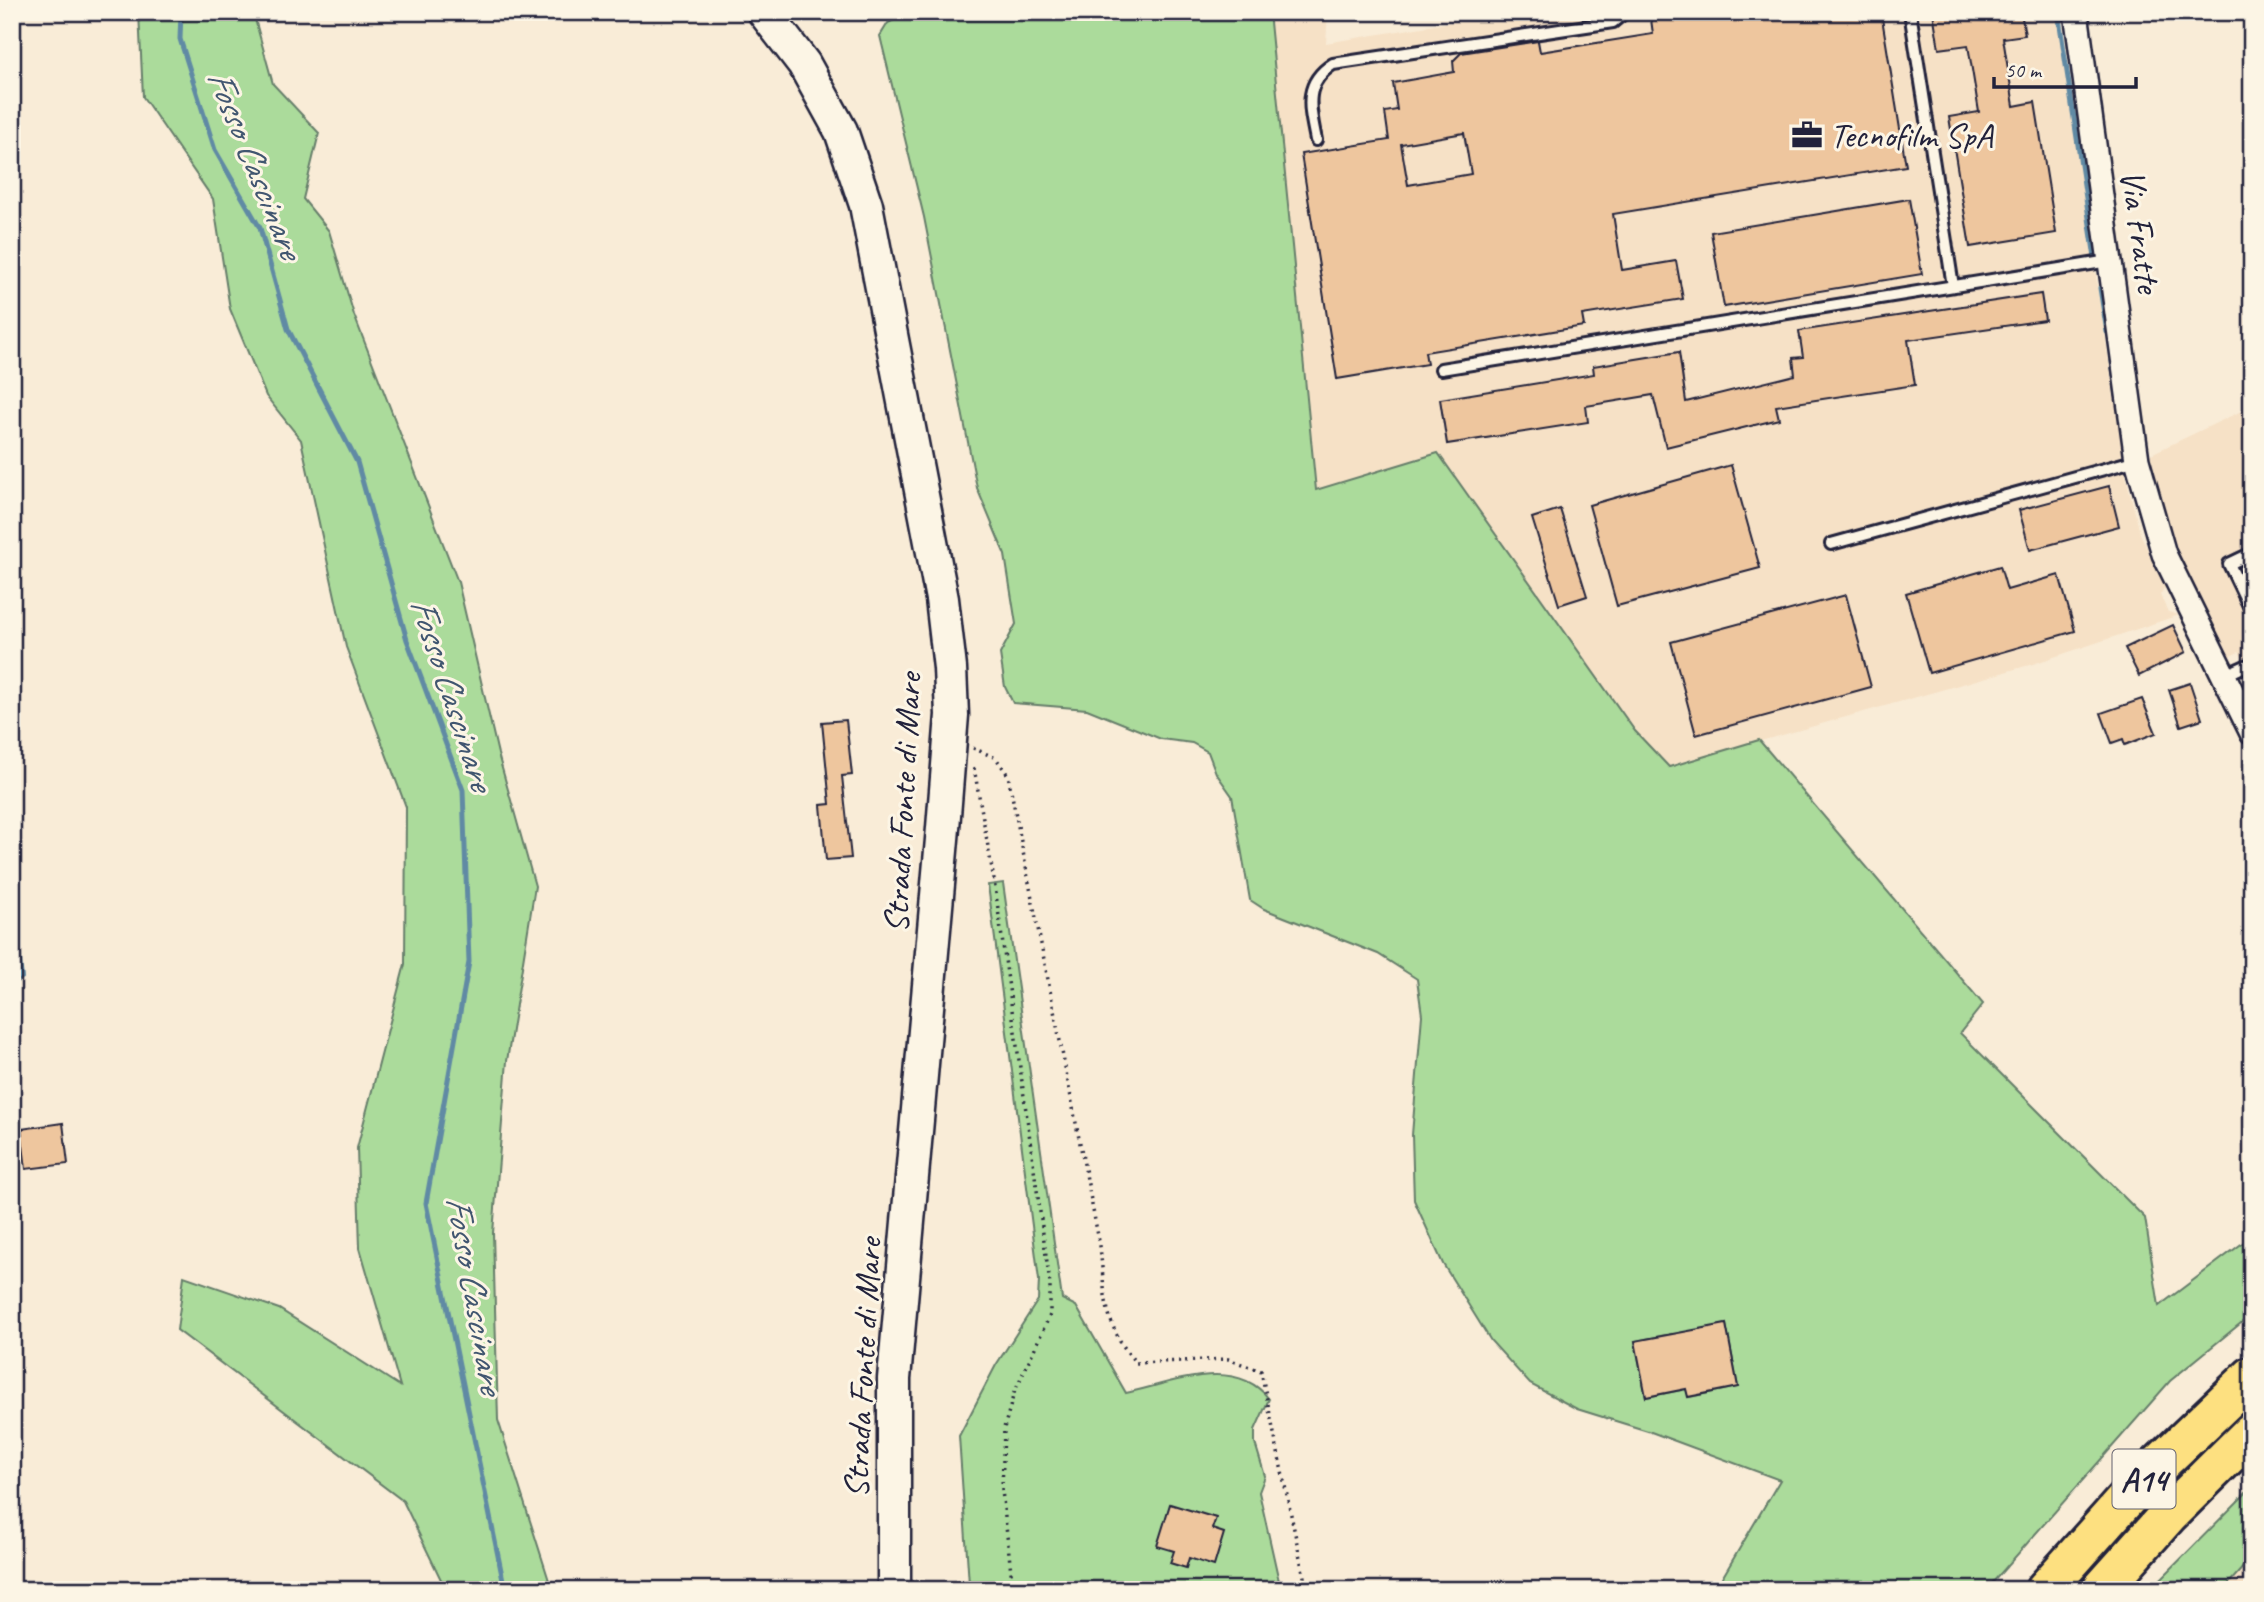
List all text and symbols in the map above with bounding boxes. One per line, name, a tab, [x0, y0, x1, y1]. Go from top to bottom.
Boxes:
scale bar	[1994, 46, 2136, 90]
text: 50 m	[2005, 57, 2043, 83]
water label: Fosso Cascinare	[196, 62, 316, 269]
place label: Tecnofilm SpA	[1830, 113, 1994, 158]
office icon: Tecnofilm SpA	[1790, 118, 1824, 152]
street label: Via Fratte	[2110, 167, 2172, 298]
water label: Fosso Cascinare	[399, 591, 507, 800]
street label: Strada Fonte di Mare	[873, 669, 932, 934]
water label: Fosso Cascinare	[435, 1192, 517, 1401]
street label: Strada Fonte di Mare	[833, 1234, 892, 1499]
road number: A14	[2112, 1450, 2176, 1508]

